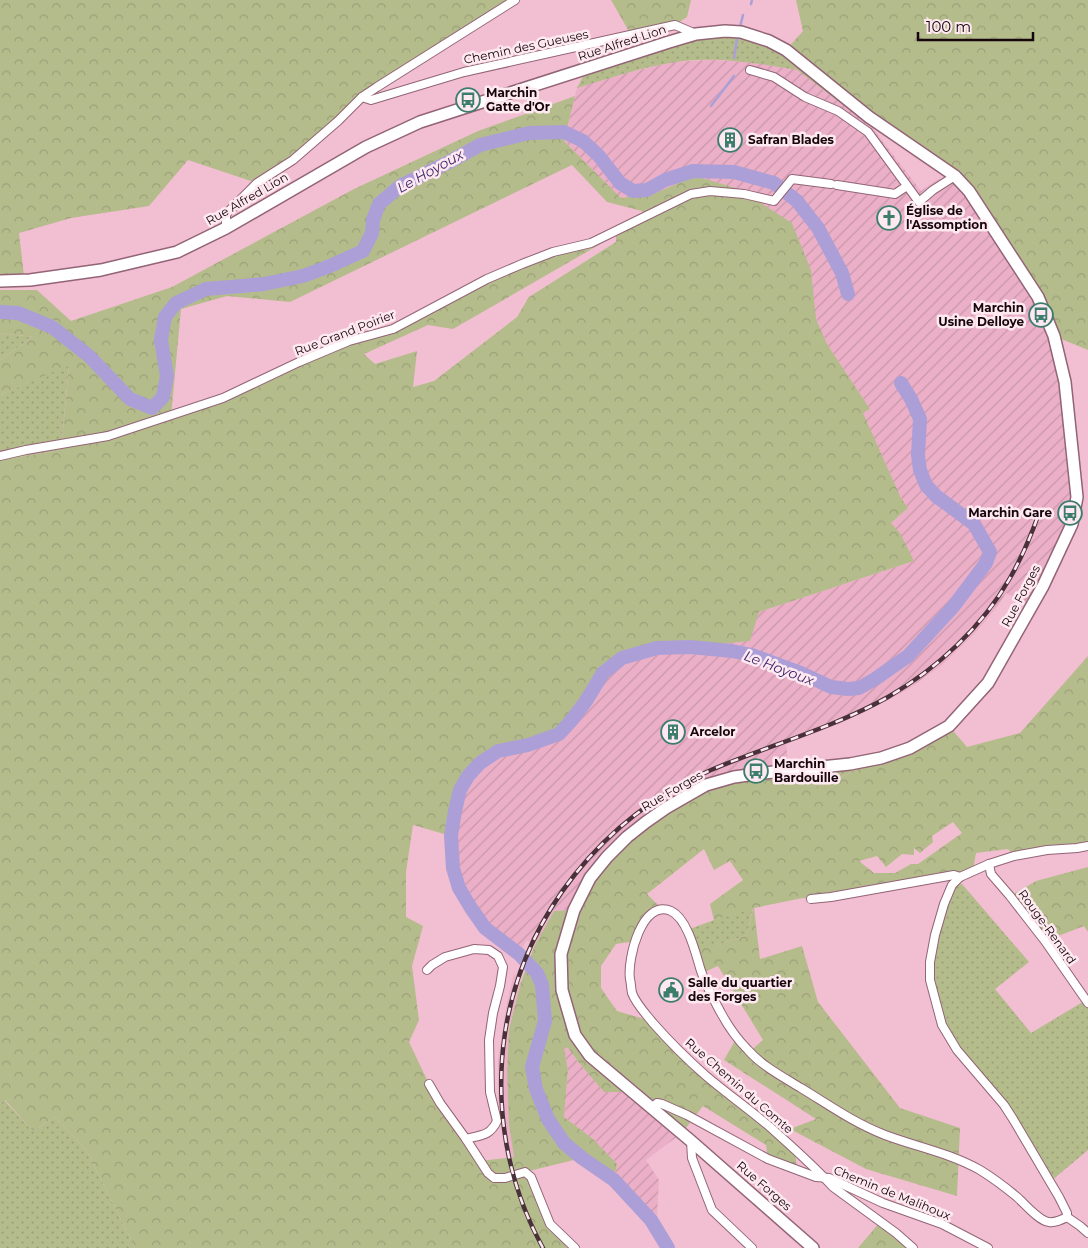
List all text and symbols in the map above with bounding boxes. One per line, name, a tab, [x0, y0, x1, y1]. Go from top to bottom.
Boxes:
scale bar	[918, 10, 1033, 42]
text: 100 m	[926, 17, 971, 36]
street label: Rue Alfred Lion	[576, 21, 668, 64]
street label: Chemin des Gueuses	[462, 26, 590, 67]
place label: Marchin Gatte d'Or	[486, 85, 550, 114]
bus stop icon: Marchin Gatte d'Or	[455, 87, 481, 113]
building icon: Safran Blades	[717, 127, 743, 153]
place label: Safran Blades	[748, 132, 835, 147]
water label: Le Hoyoux	[394, 145, 467, 197]
street label: Rue Alfred Lion	[203, 169, 290, 228]
place label: Église de l'Assomption	[906, 203, 987, 232]
church icon: Église de l'Assomption	[876, 205, 902, 231]
place label: Marchin Usine Delloye	[938, 300, 1024, 329]
bus stop icon: Marchin Usine Delloye	[1028, 302, 1054, 328]
street label: Rue Grand Poirier	[292, 306, 397, 359]
bus stop icon: Marchin Gare	[1057, 500, 1083, 526]
place label: Marchin Gare	[968, 505, 1052, 520]
street label: Rue Forges	[998, 562, 1043, 629]
water label: Le Hoyoux	[742, 646, 817, 690]
building icon: Arcelor	[660, 719, 686, 745]
place label: Arcelor	[689, 724, 736, 739]
place label: Marchin Bardouille	[774, 756, 839, 785]
bus stop icon: Marchin Bardouille	[743, 758, 769, 784]
street label: Rue Forges	[639, 767, 705, 814]
street label: Rouge-Renard	[1015, 887, 1079, 967]
place label: Salle du quartier des Forges	[688, 975, 792, 1004]
public building icon: Salle du quartier des Forges	[658, 977, 684, 1003]
street label: Rue Chemin du Comte	[682, 1035, 796, 1137]
street label: Rue Forges	[734, 1158, 795, 1214]
street label: Chemin de Malihoux	[832, 1162, 953, 1223]

